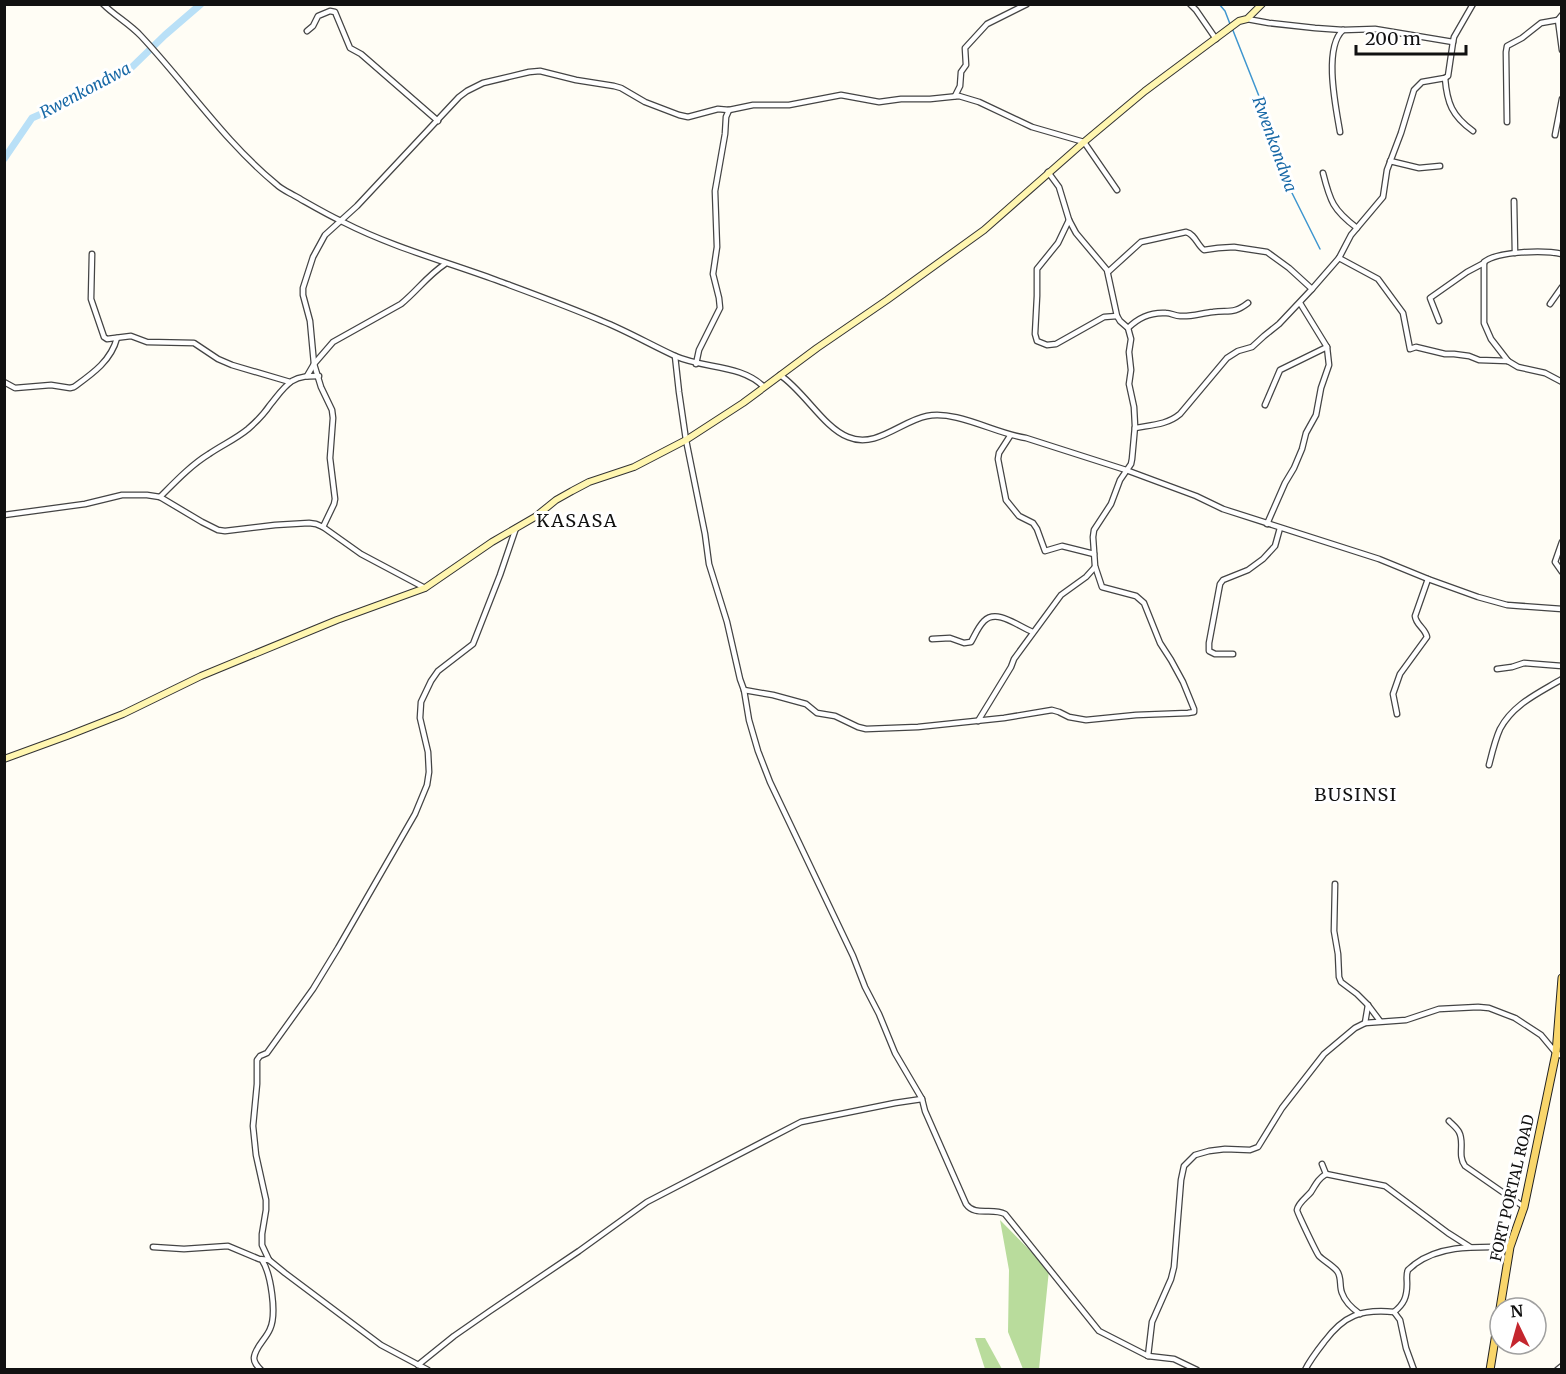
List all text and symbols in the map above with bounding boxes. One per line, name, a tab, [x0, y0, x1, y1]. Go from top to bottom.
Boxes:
scale bar	[1356, 18, 1466, 56]
text: 200 m	[1365, 27, 1421, 50]
water label: Rwenkondwa	[36, 58, 134, 122]
water label: Rwenkondwa	[1249, 94, 1301, 194]
district label: KASASA	[536, 509, 618, 532]
district label: BUSINSI	[1314, 783, 1398, 806]
street label: FORT PORTAL ROAD	[1486, 1113, 1538, 1263]
north arrow	[1488, 1296, 1548, 1356]
text: N	[1510, 1301, 1524, 1322]

